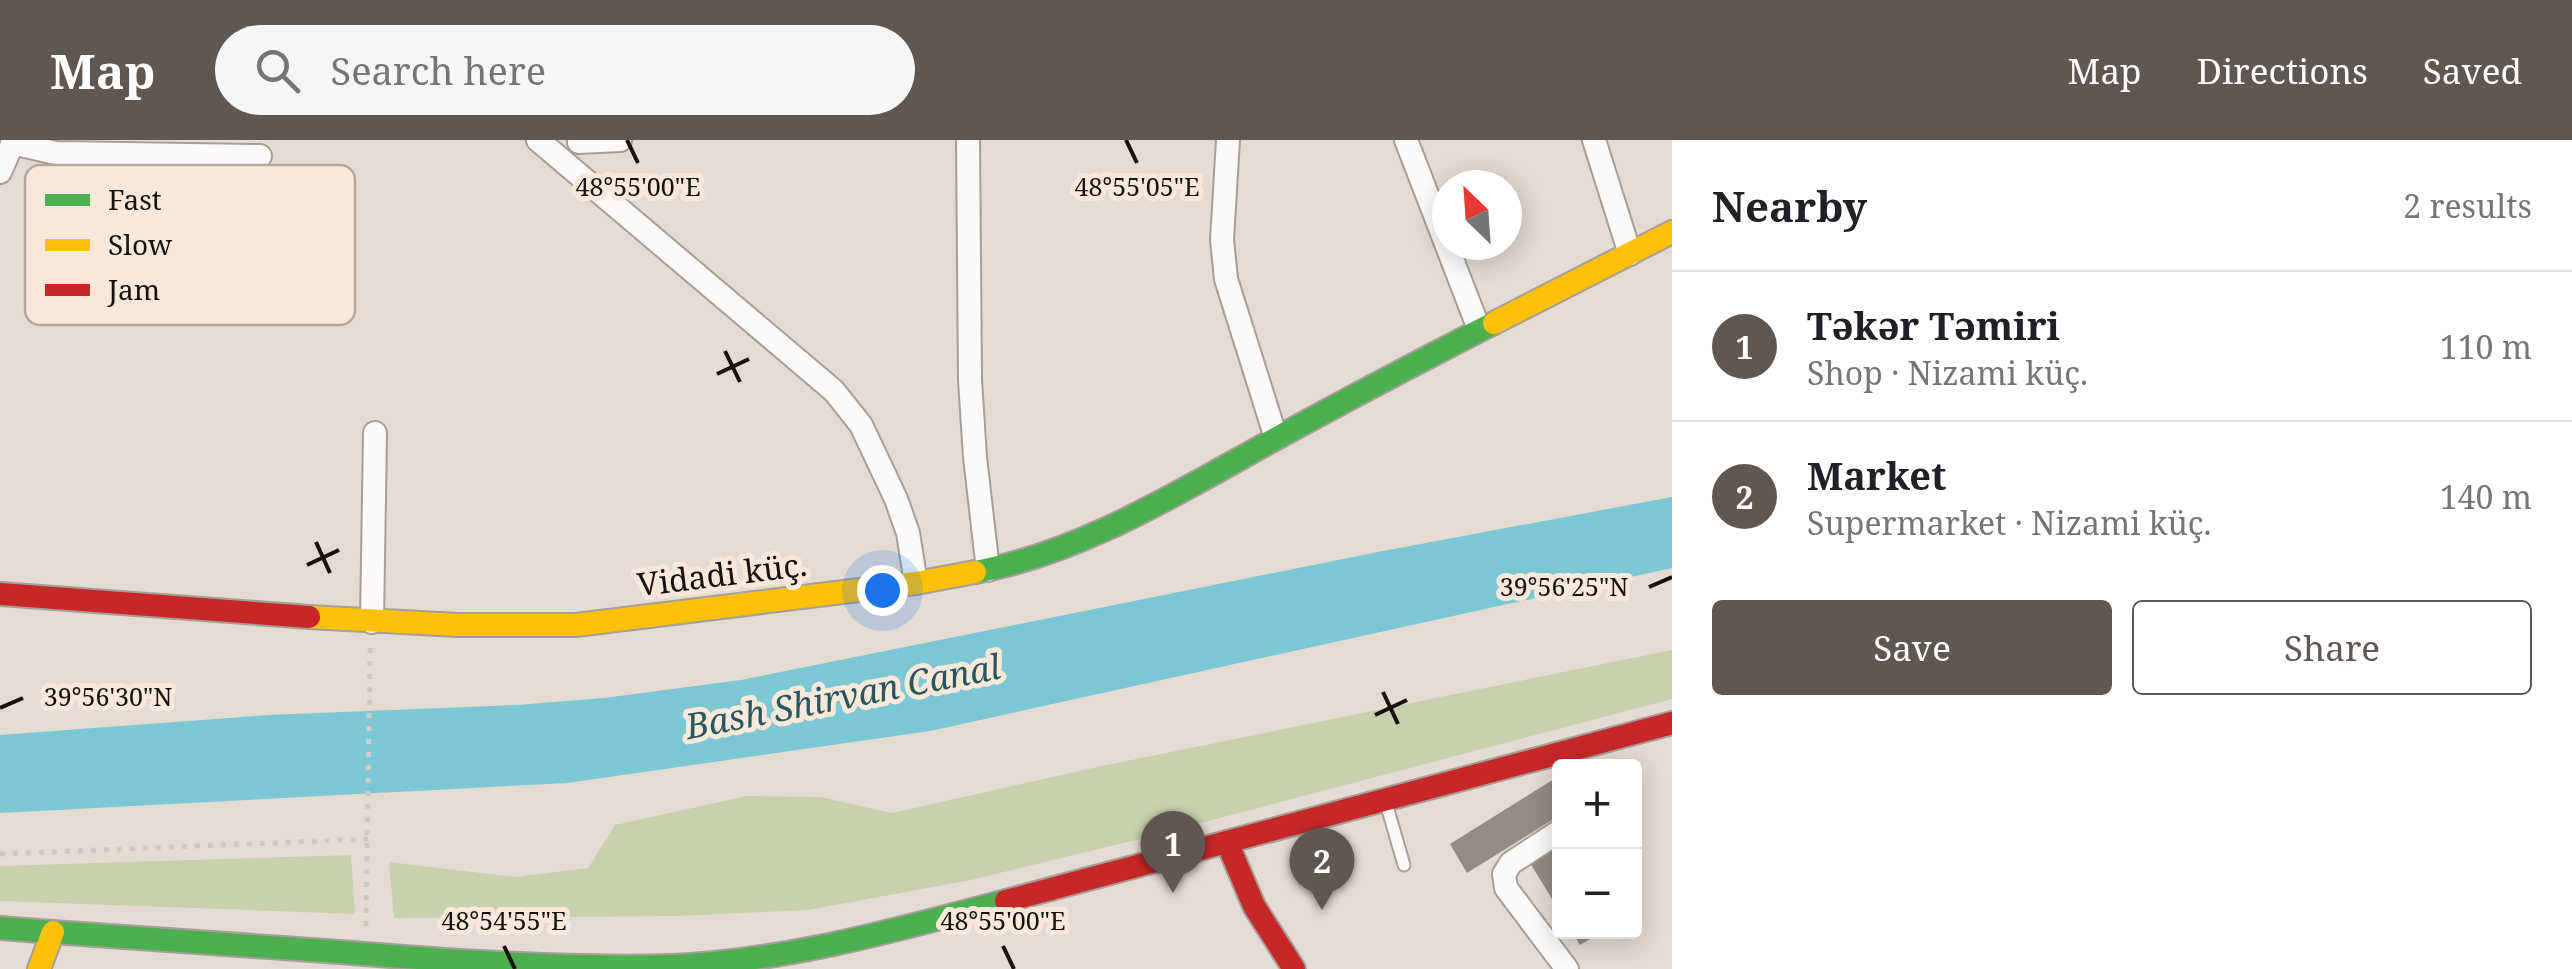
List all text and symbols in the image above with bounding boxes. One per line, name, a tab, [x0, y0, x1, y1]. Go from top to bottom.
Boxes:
search box	[215, 25, 915, 115]
text: Map	[50, 38, 155, 103]
icon: search	[250, 43, 305, 98]
text: Search here	[330, 44, 546, 96]
text: Map	[2068, 47, 2142, 94]
text: Directions	[2197, 47, 2368, 94]
text: Saved	[2423, 47, 2522, 94]
legend	[25, 165, 355, 325]
text: 48°55'00"E	[575, 169, 701, 203]
text: 48°55'05"E	[1074, 169, 1200, 203]
north arrow	[1432, 170, 1522, 260]
text: Nearby	[1712, 177, 1867, 234]
text: Fast	[108, 180, 162, 218]
text: 2 results	[2403, 184, 2532, 227]
text: Slow	[108, 225, 173, 263]
text: Jam	[107, 270, 160, 308]
text: Təkər Təmiri	[1807, 299, 2060, 351]
text: 1	[1735, 325, 1754, 368]
text: 110 m	[2440, 325, 2532, 368]
text: Shop · Nizami küç.	[1807, 351, 2088, 394]
text: Market	[1807, 449, 1946, 501]
text: 2	[1735, 475, 1754, 518]
text: 140 m	[2440, 475, 2532, 518]
text: Supermarket · Nizami küç.	[1807, 501, 2212, 544]
street label: Vidadi küç.	[635, 542, 809, 605]
your location	[857, 565, 908, 616]
text: 39°56'25"N	[1500, 569, 1628, 603]
button: Save	[1712, 600, 2112, 695]
button: Share	[2132, 600, 2532, 695]
water label: Bash Shirvan Canal	[680, 642, 1004, 749]
text: 39°56'30"N	[44, 679, 172, 713]
map controls	[1552, 759, 1642, 939]
button: +	[1552, 759, 1642, 849]
pin: 1	[1140, 810, 1206, 893]
pin: 2	[1290, 828, 1354, 910]
button: −	[1552, 849, 1642, 939]
text: 48°54'55"E	[441, 903, 567, 937]
text: 48°55'00"E	[940, 903, 1066, 937]

